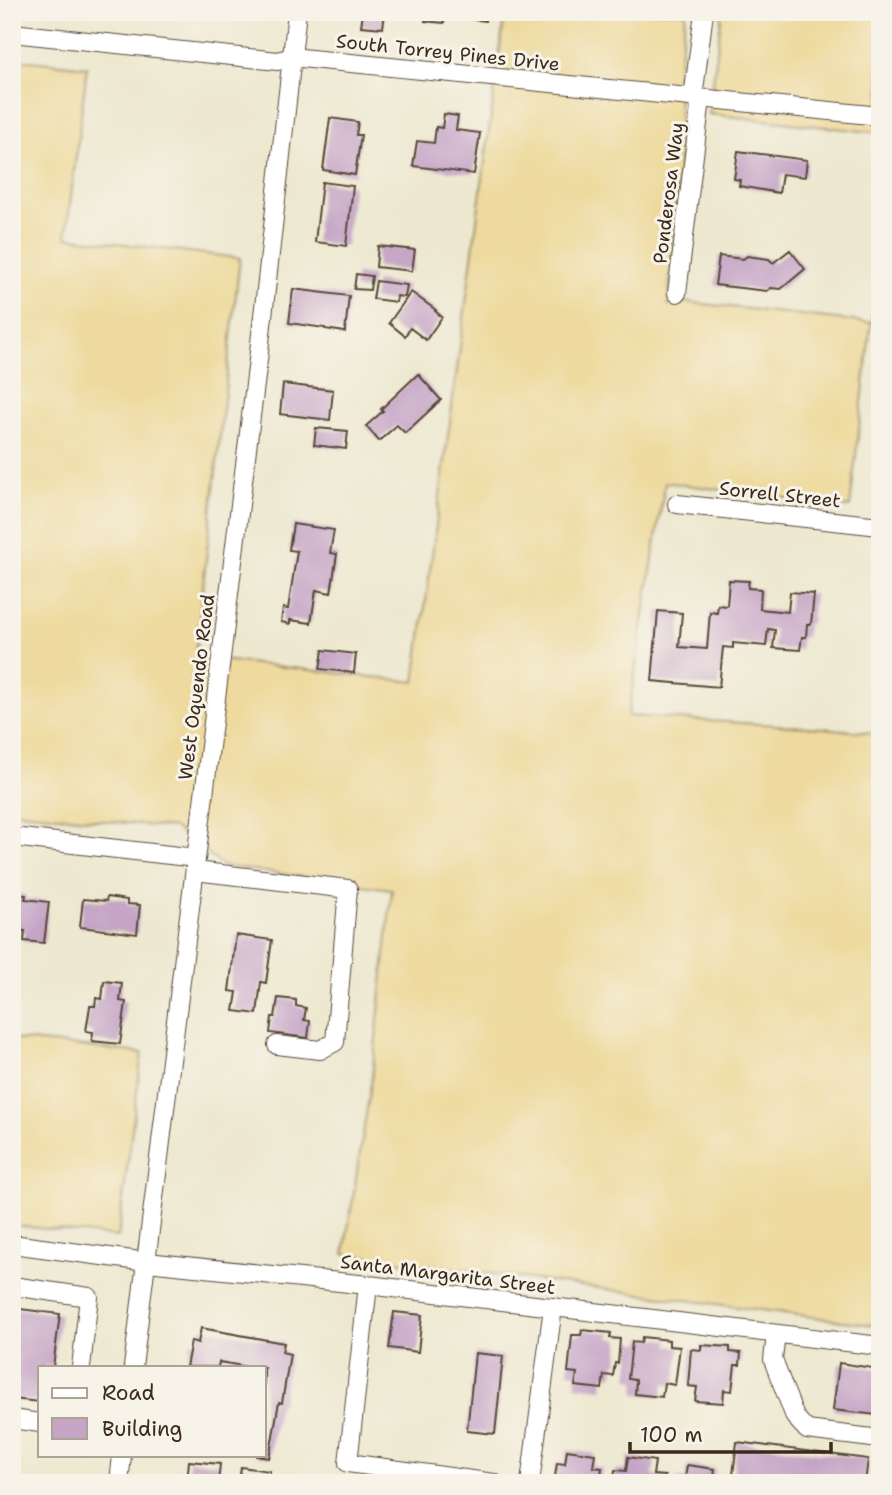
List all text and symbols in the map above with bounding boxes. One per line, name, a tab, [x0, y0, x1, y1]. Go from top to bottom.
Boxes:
street label: South Torrey Pines Drive	[335, 28, 561, 77]
street label: Ponderosa Way	[647, 121, 690, 265]
street label: Sorrell Street	[718, 476, 842, 513]
street label: West Oquendo Road	[173, 593, 220, 781]
street label: Santa Margarita Street	[339, 1249, 557, 1300]
legend	[38, 1366, 266, 1456]
text: Road	[102, 1379, 155, 1407]
scale bar	[630, 1411, 831, 1455]
text: Building	[102, 1415, 182, 1443]
text: 100 m	[640, 1421, 703, 1449]

